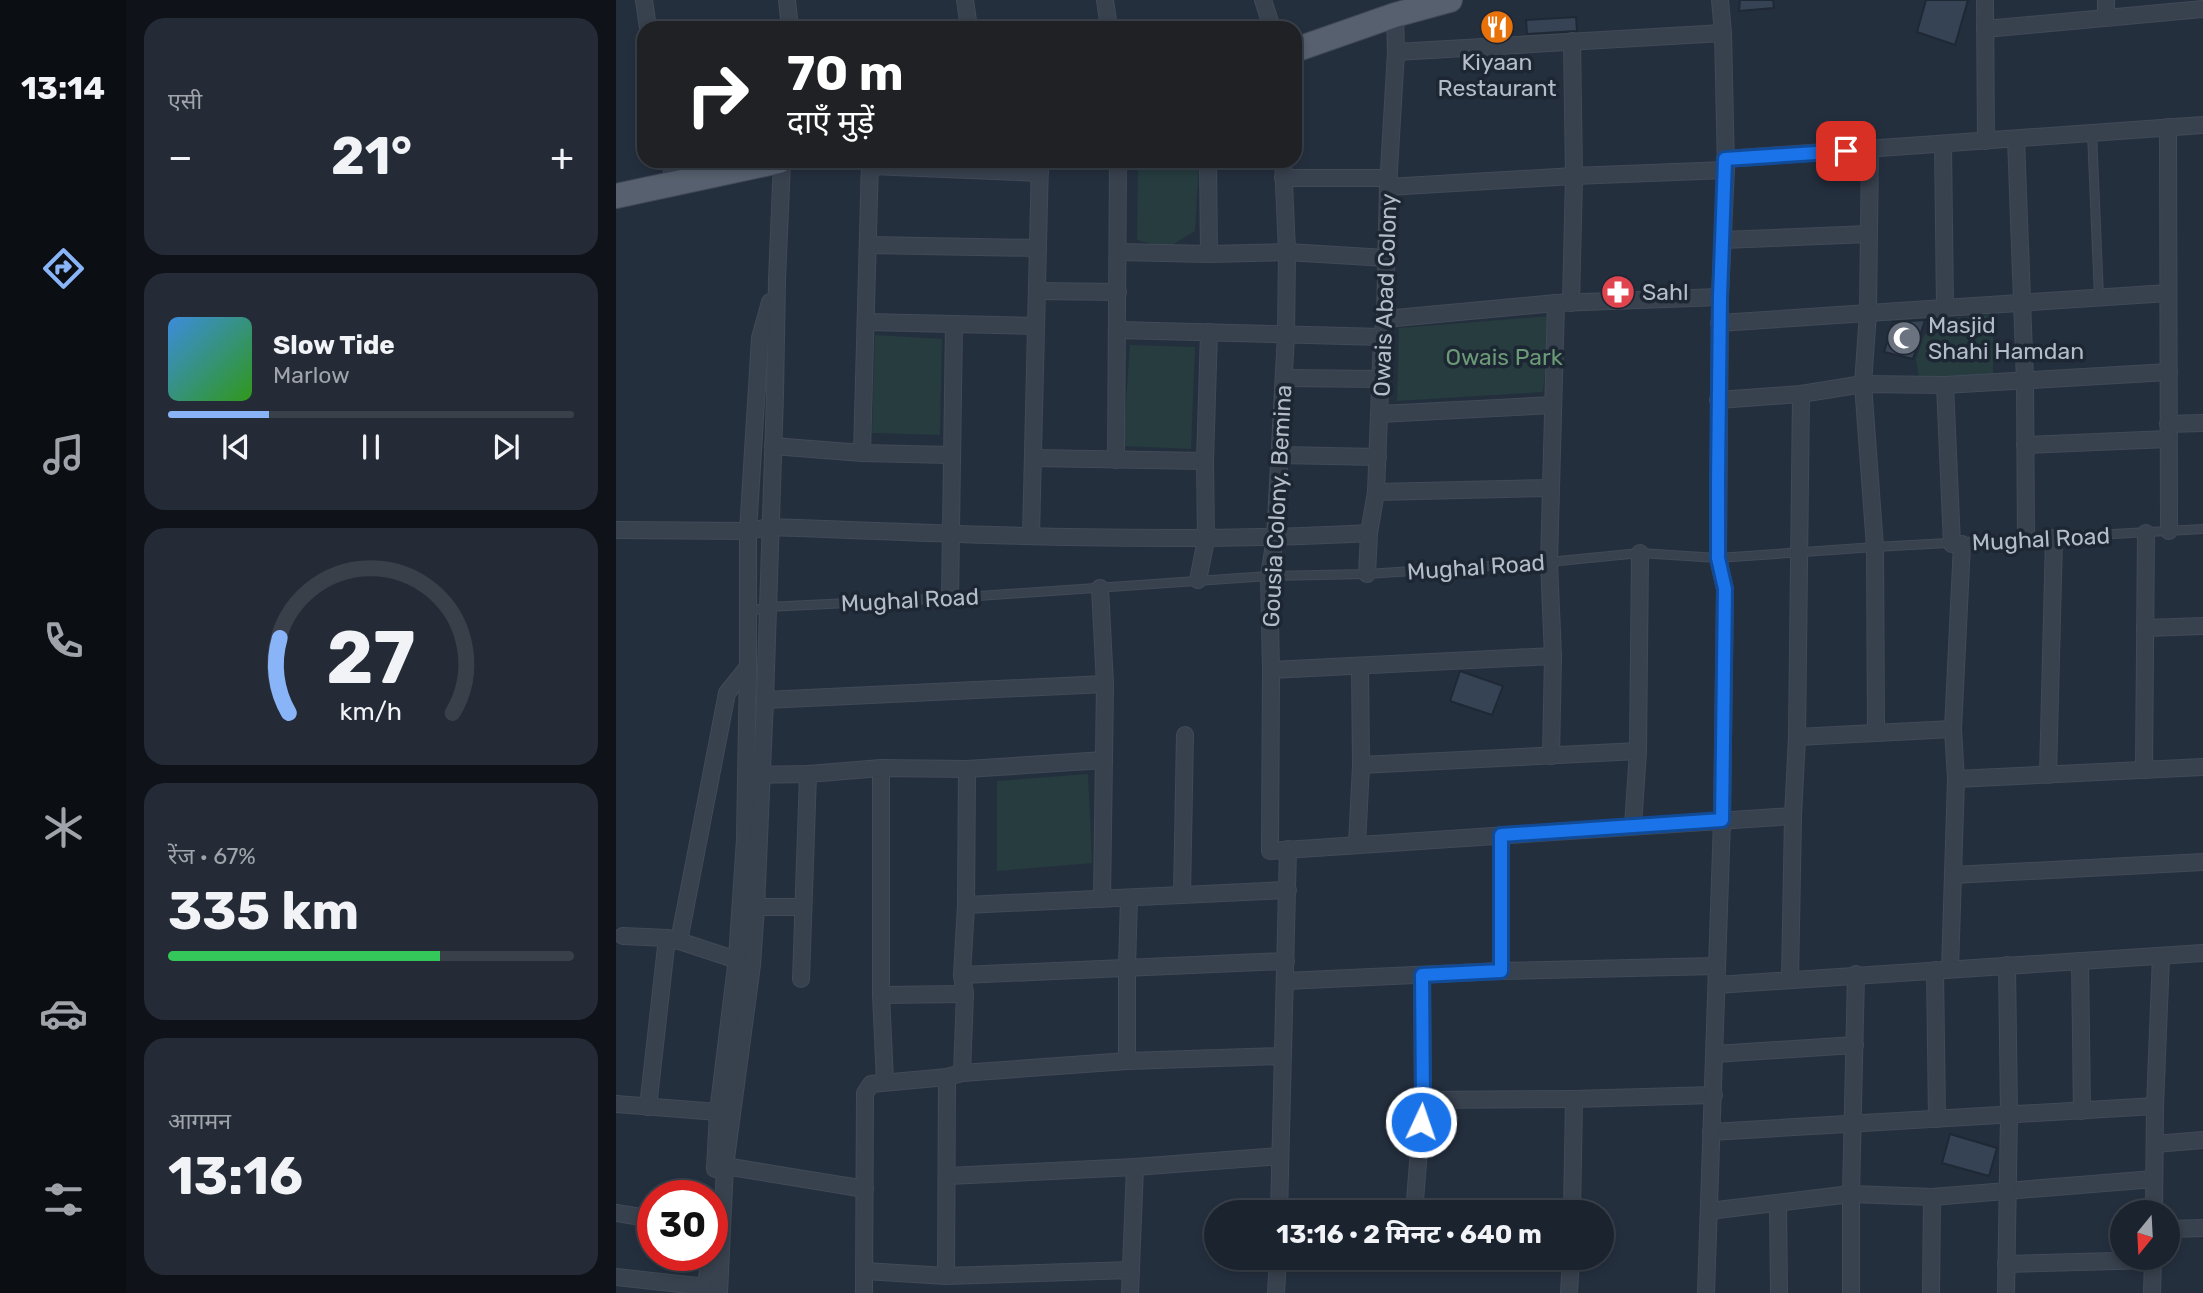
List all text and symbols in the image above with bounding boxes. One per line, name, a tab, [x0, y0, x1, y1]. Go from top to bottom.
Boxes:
restaurant icon: Kiyaan Restaurant	[1478, 8, 1516, 46]
text: 70 m	[787, 44, 904, 102]
place label: Kiyaan Restaurant	[1437, 48, 1557, 102]
icon: right	[672, 49, 763, 140]
text: 13:14	[21, 69, 105, 107]
text: एसी	[168, 87, 202, 115]
text: दाएँ मुड़ें	[787, 103, 874, 141]
pin	[1816, 121, 1876, 181]
text: 21°	[331, 125, 412, 187]
icon: arrive	[1827, 132, 1865, 170]
text: −	[168, 134, 193, 180]
text: +	[550, 134, 574, 180]
street label: Owais Abad Colony	[1367, 193, 1403, 397]
icon: directions	[39, 244, 88, 293]
pharmacy icon: Sahl	[1599, 273, 1637, 311]
place label: Sahl	[1642, 278, 1689, 306]
place label: Masjid Shahi Hamdan	[1928, 311, 2084, 365]
mosque icon: Masjid Shahi Hamdan	[1885, 319, 1923, 357]
text: Slow Tide	[273, 330, 395, 361]
park label: Owais Park	[1445, 343, 1563, 371]
text: Marlow	[273, 361, 350, 389]
street label: Gousia Colony, Bemina	[1257, 384, 1297, 628]
icon: previous	[217, 428, 255, 466]
icon: pause	[352, 428, 390, 466]
icon: next	[487, 428, 525, 466]
icon: music	[39, 430, 88, 479]
street label: Mughal Road	[1971, 521, 2111, 557]
street label: Mughal Road	[1406, 548, 1546, 586]
street label: Mughal Road	[840, 582, 980, 618]
text: 27	[326, 615, 416, 701]
icon: phone	[39, 616, 88, 665]
text: km/h	[340, 696, 402, 725]
icon: climate	[39, 803, 88, 852]
text: रेंज · 67%	[168, 842, 256, 870]
text: 335 km	[168, 880, 359, 942]
icon: car	[39, 989, 88, 1038]
position arrow	[1384, 1085, 1458, 1159]
text: आगमन	[168, 1107, 231, 1135]
text: 13:16	[168, 1145, 303, 1207]
icon: filters	[39, 1175, 88, 1224]
speed limit sign: 30	[637, 1180, 728, 1271]
north arrow	[2110, 1200, 2180, 1270]
map controls	[2110, 1200, 2180, 1270]
text: 13:16 · 2 मिनट · 640 m	[1276, 1219, 1542, 1250]

